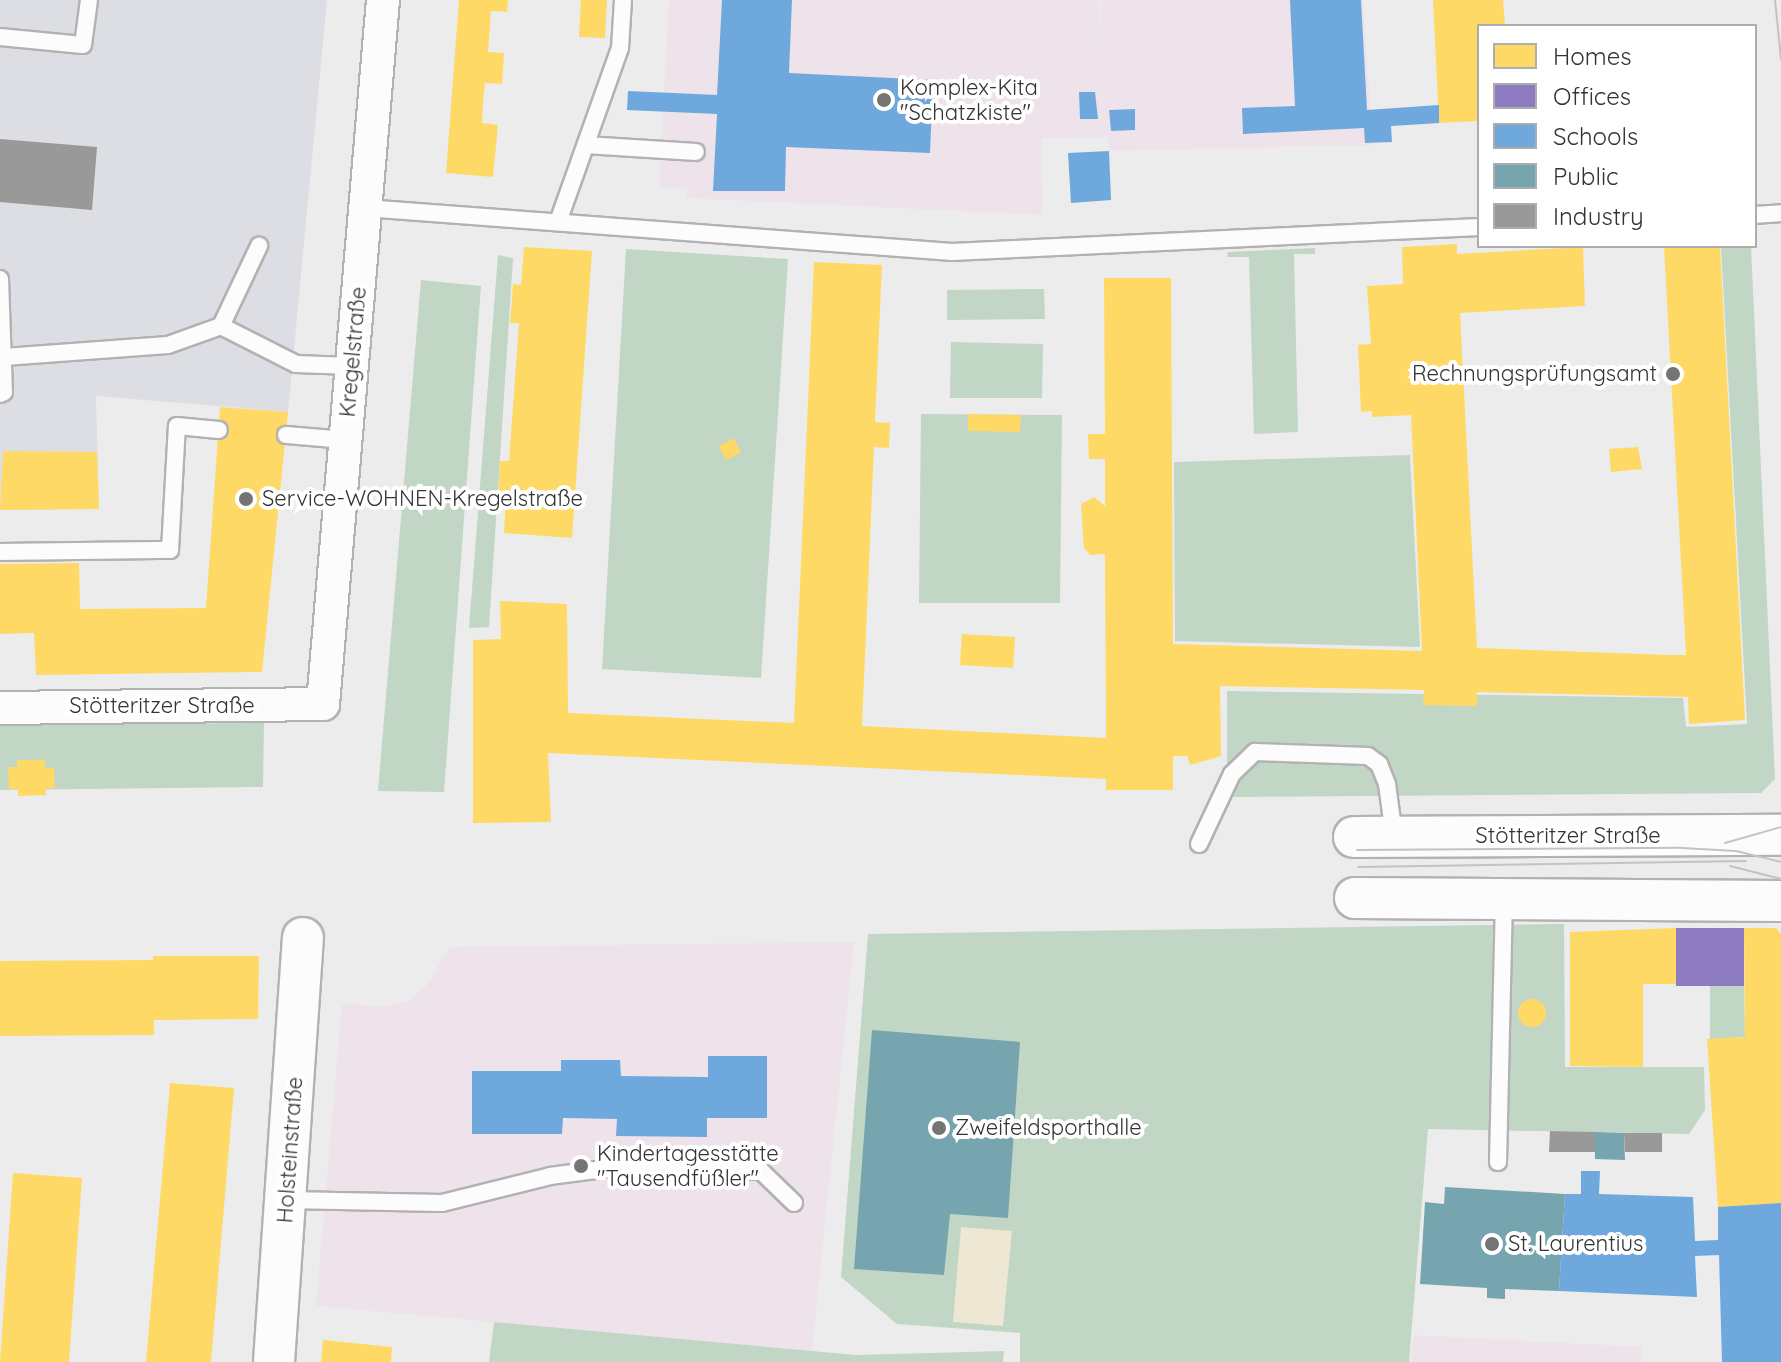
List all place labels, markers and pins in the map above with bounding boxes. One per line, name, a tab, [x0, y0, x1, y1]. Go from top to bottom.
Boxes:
place label: Komplex-Kita "Schatzkiste"	[900, 74, 1038, 126]
marker: Komplex-Kita "Schatzkiste"	[875, 91, 893, 109]
place label: Rechnungsprüfungsamt	[1412, 361, 1657, 387]
marker: Rechnungsprüfungsamt	[1664, 365, 1682, 383]
place label: Service-WOHNEN-Kregelstraße	[262, 486, 583, 512]
marker: Service-WOHNEN-Kregelstraße	[237, 490, 255, 508]
place label: Zweifeldsporthalle	[955, 1115, 1142, 1141]
marker: Zweifeldsporthalle	[930, 1119, 948, 1137]
place label: Kindertagesstätte "Tausendfüßler"	[597, 1140, 779, 1192]
marker: Kindertagesstätte "Tausendfüßler"	[572, 1157, 590, 1175]
place label: St. Laurentius	[1508, 1231, 1643, 1257]
marker: St. Laurentius	[1483, 1235, 1501, 1253]

